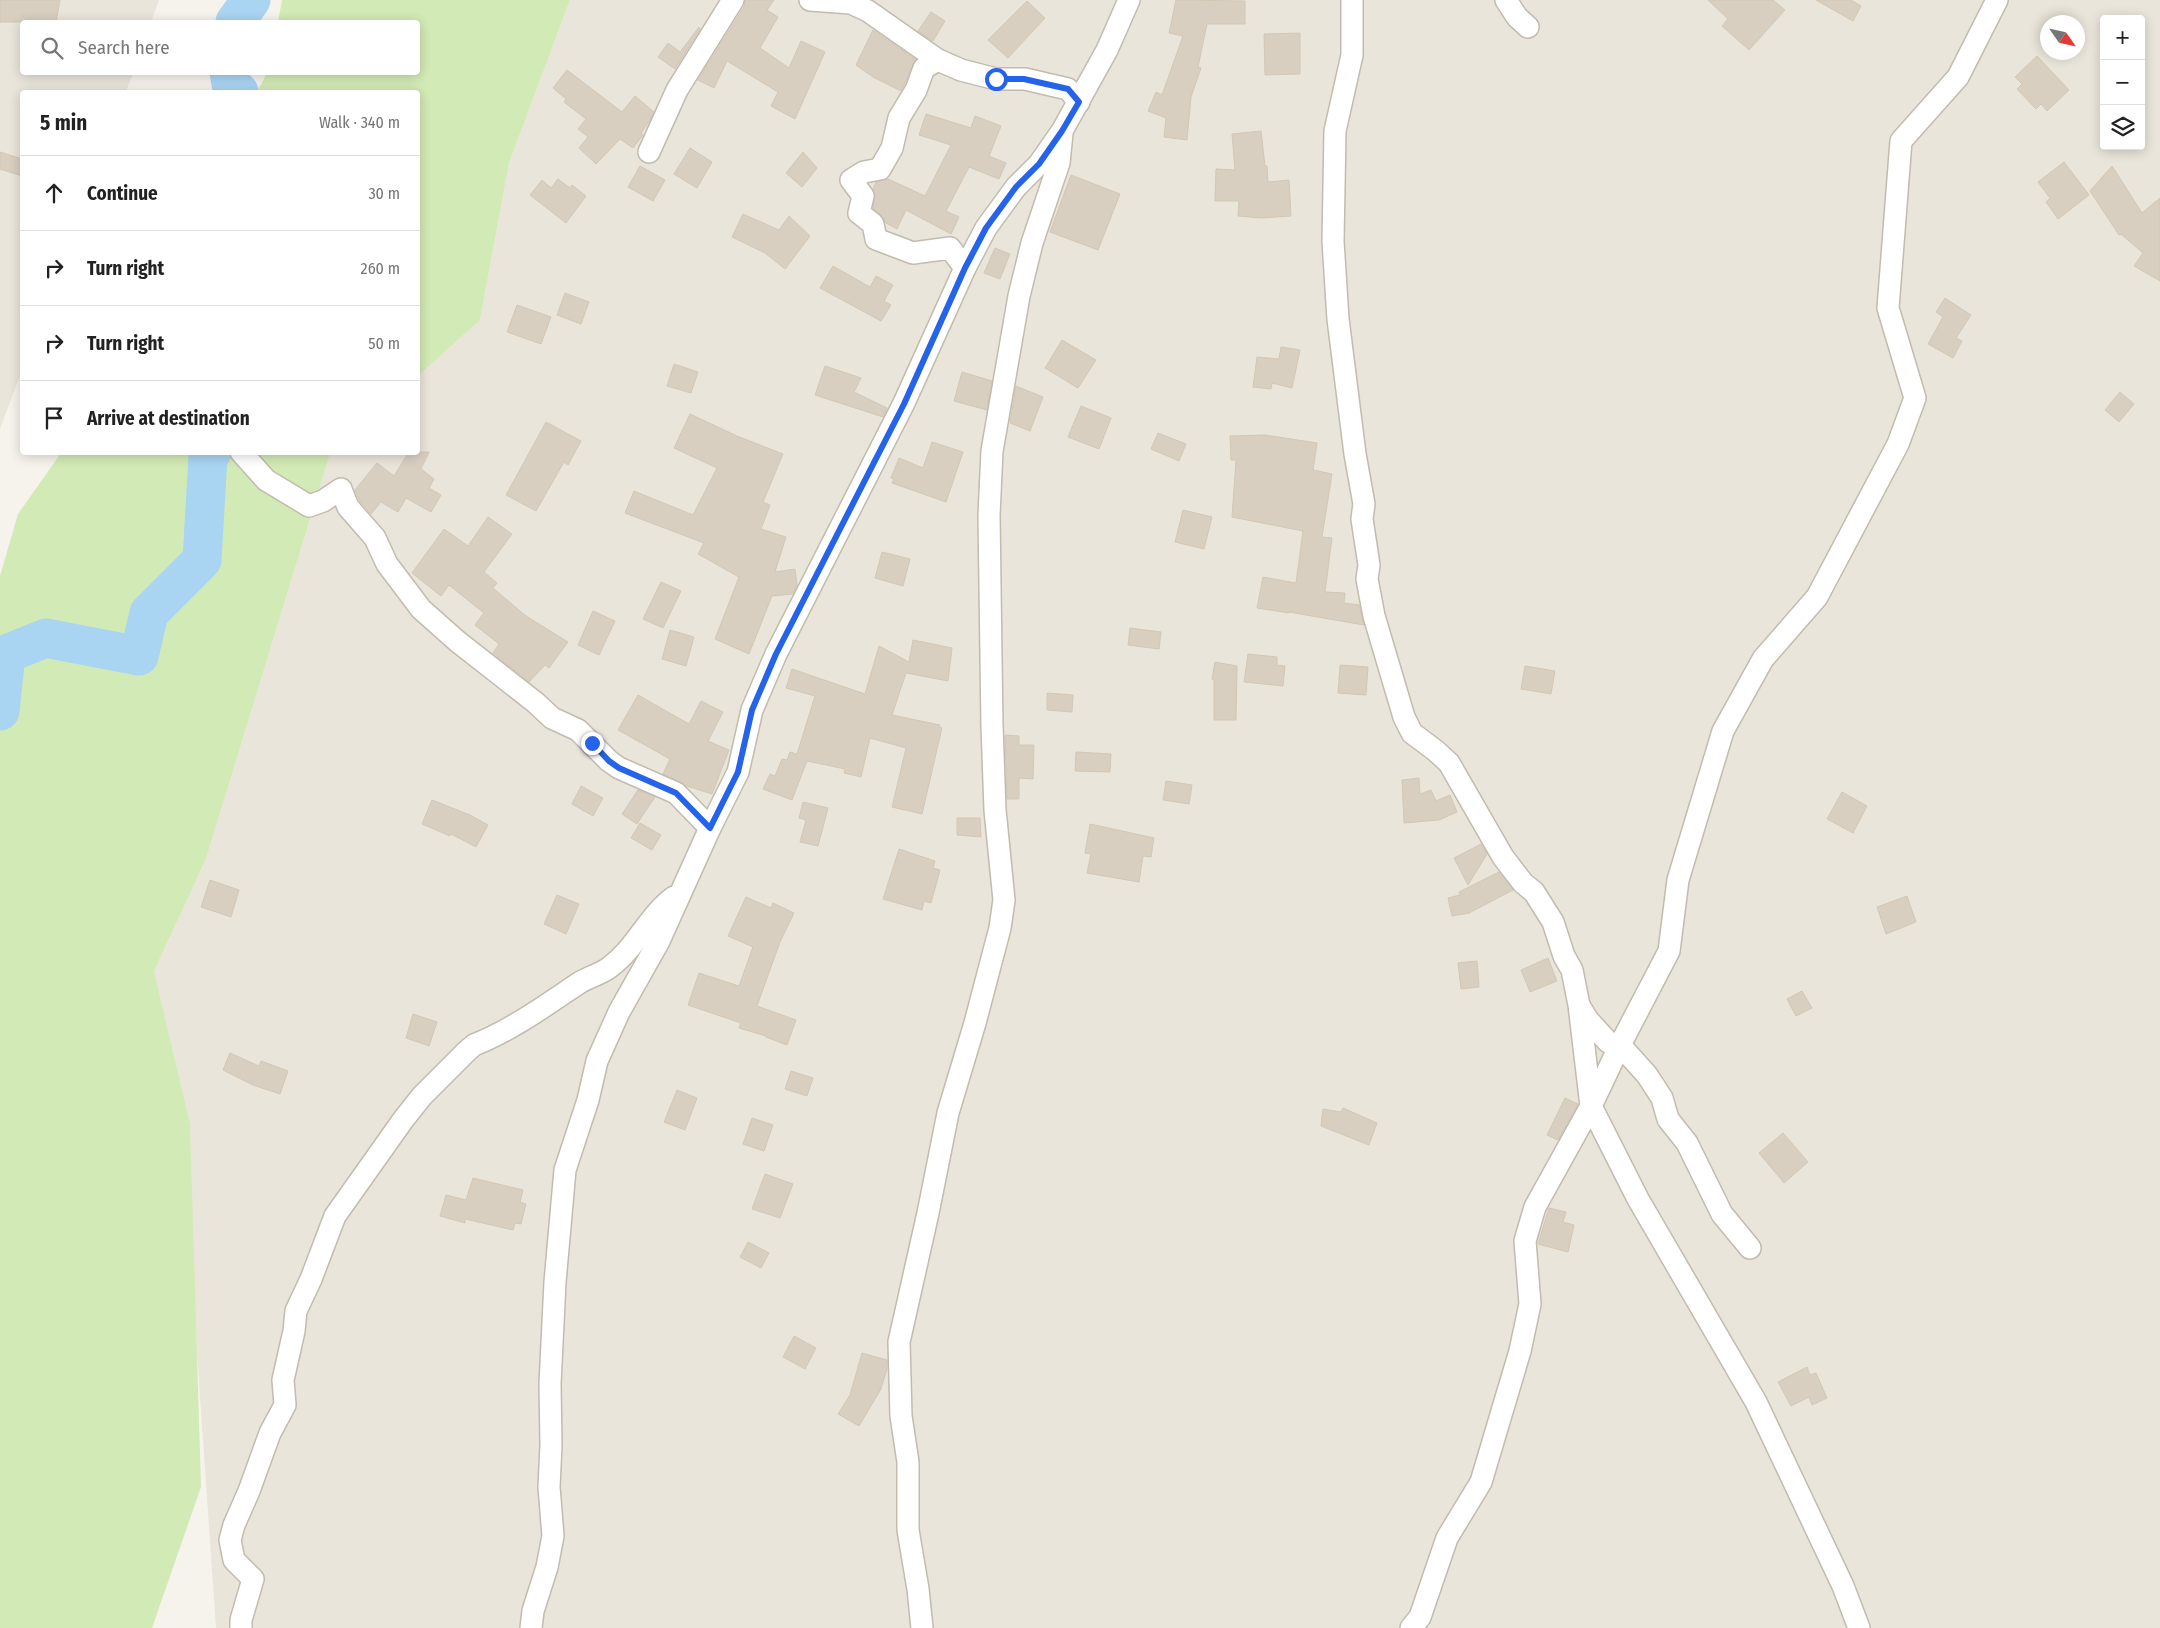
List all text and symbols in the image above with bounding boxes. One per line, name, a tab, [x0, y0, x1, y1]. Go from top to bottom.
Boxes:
north arrow	[2040, 15, 2085, 60]
map controls	[2100, 15, 2145, 150]
button: +	[2100, 15, 2145, 60]
search box	[20, 20, 420, 75]
icon: search	[38, 34, 66, 62]
text: Search here	[78, 36, 170, 59]
button: −	[2100, 60, 2145, 105]
route start	[985, 68, 1008, 91]
button: layers	[2100, 105, 2145, 150]
text: 5 min	[40, 110, 87, 136]
text: Walk · 340 m	[319, 113, 400, 132]
icon: ahead	[40, 179, 68, 207]
text: Continue	[87, 182, 158, 205]
text: 30 m	[368, 184, 400, 203]
icon: right	[40, 254, 68, 282]
text: Turn right	[87, 257, 164, 280]
text: 260 m	[361, 259, 400, 278]
icon: right	[40, 329, 68, 357]
text: Turn right	[87, 332, 164, 355]
text: 50 m	[368, 334, 400, 353]
icon: arrive	[40, 404, 68, 432]
text: Arrive at destination	[87, 407, 250, 430]
route end	[581, 732, 604, 755]

